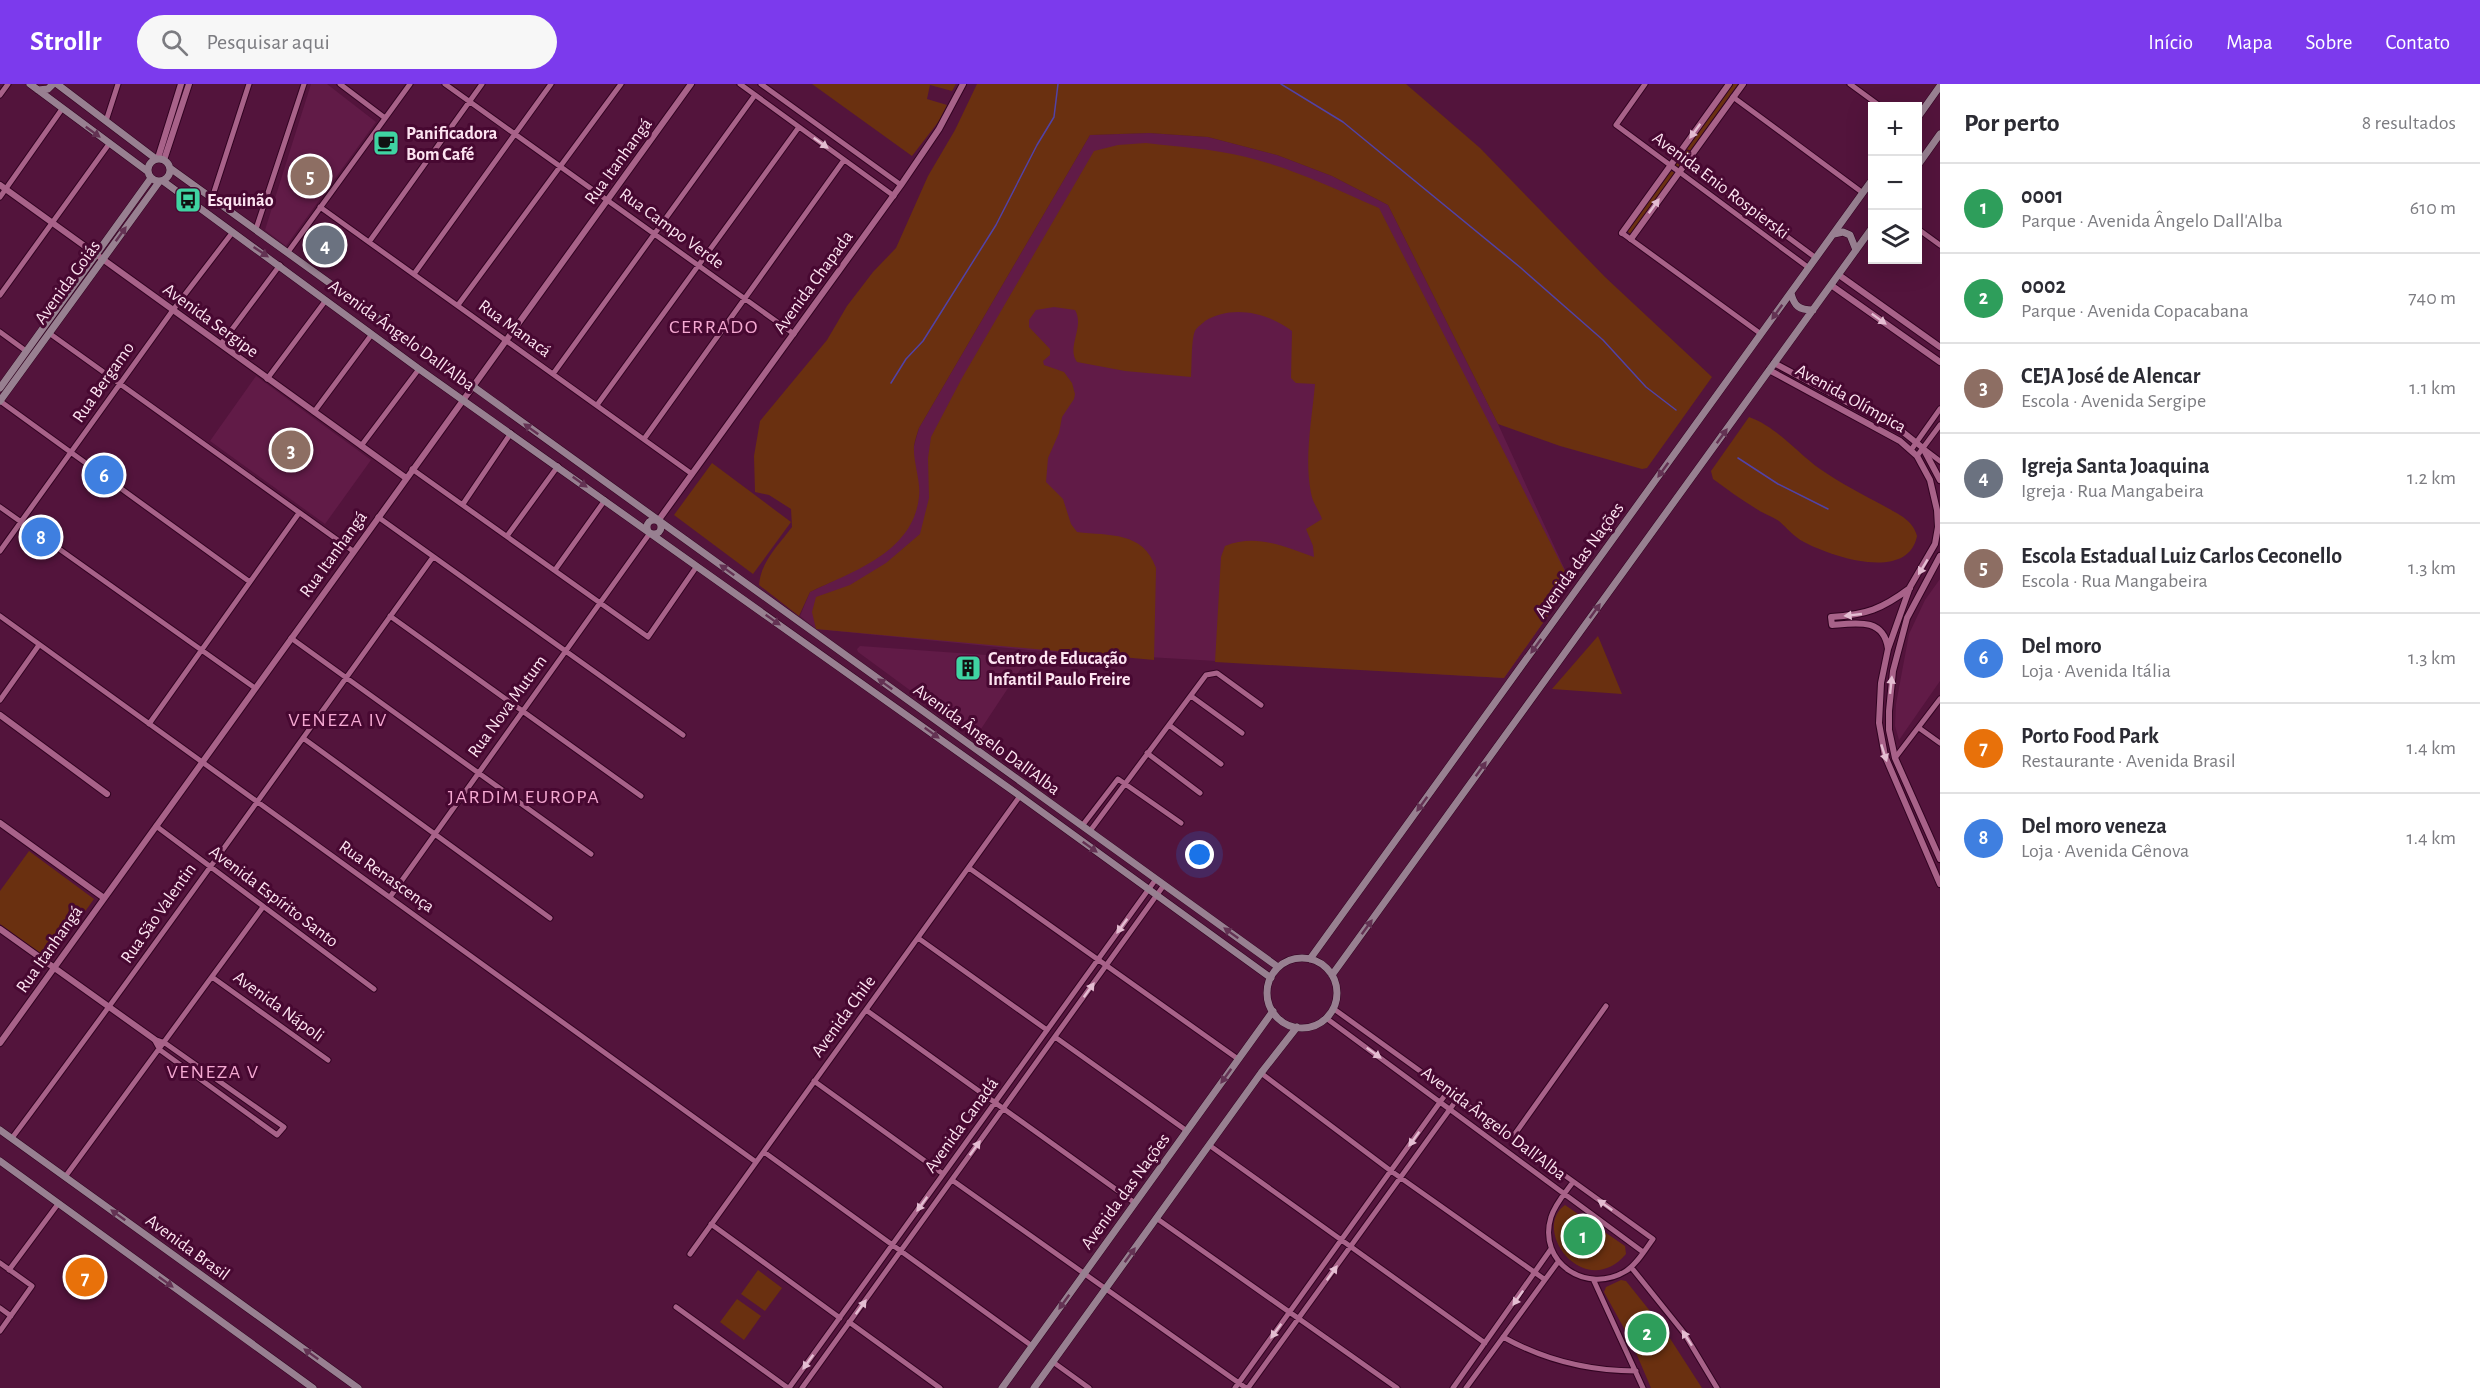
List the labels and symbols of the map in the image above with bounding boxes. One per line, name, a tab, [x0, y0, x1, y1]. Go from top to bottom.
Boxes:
street label: Rua Itanhangá	[582, 115, 656, 208]
one-way arrow	[1689, 123, 1701, 139]
place label: Panificadora Bom Café	[406, 125, 498, 164]
one-way arrow	[85, 126, 101, 138]
cafe icon: Panificadora Bom Café	[371, 128, 401, 158]
street label: Avenida Enio Rospierski	[1649, 129, 1792, 243]
one-way arrow	[813, 137, 829, 149]
pin: 5	[290, 154, 330, 199]
bus stop icon: Esquinão	[173, 185, 203, 215]
street label: Rua Campo Verde	[616, 185, 727, 273]
place label: Esquinão	[207, 192, 274, 210]
one-way arrow	[1648, 199, 1660, 215]
pin: 4	[306, 222, 344, 268]
one-way arrow	[115, 227, 127, 243]
street label: Avenida Chapada	[771, 228, 857, 337]
street label: Avenida Goiás	[32, 237, 104, 328]
one-way arrow	[253, 247, 269, 258]
street label: Avenida Ângelo Dall'Alba	[325, 274, 480, 395]
street label: Avenida Sergipe	[159, 280, 261, 361]
street label: Rua Manacá	[475, 297, 554, 361]
one-way arrow	[1771, 304, 1783, 320]
one-way arrow	[1870, 313, 1886, 325]
district label: CERRADO	[669, 317, 759, 337]
street label: Rua Bergamo	[70, 339, 138, 426]
street label: Avenida Olímpica	[1792, 361, 1909, 437]
one-way arrow	[523, 422, 539, 435]
pin: 3	[272, 428, 310, 472]
one-way arrow	[1716, 429, 1728, 445]
pin: 6	[84, 452, 124, 498]
one-way arrow	[1657, 462, 1669, 478]
one-way arrow	[573, 476, 588, 488]
street label: Avenida das Nações	[1532, 499, 1628, 622]
street label: Rua Itanhangá	[297, 508, 371, 601]
pin: 8	[22, 514, 60, 560]
one-way arrow	[1917, 559, 1928, 575]
one-way arrow	[719, 564, 735, 576]
one-way arrow	[1589, 604, 1601, 620]
one-way arrow	[1844, 610, 1863, 620]
one-way arrow	[765, 614, 781, 626]
one-way arrow	[1530, 637, 1542, 653]
place label: Centro de Educação Infantil Paulo Freire	[988, 650, 1131, 689]
street label: Rua Nova Mutum	[465, 652, 551, 761]
building icon: Centro de Educação Infantil Paulo Freire	[953, 653, 983, 683]
one-way arrow	[1887, 675, 1896, 694]
one-way arrow	[878, 678, 893, 690]
street label: Avenida Ângelo Dall'Alba	[910, 678, 1065, 799]
district label: VENEZA IV	[288, 710, 388, 730]
one-way arrow	[923, 727, 939, 739]
one-way arrow	[1880, 744, 1890, 762]
one-way arrow	[1475, 762, 1487, 778]
district label: JARDIM EUROPA	[448, 787, 600, 807]
one-way arrow	[1416, 795, 1428, 811]
street label: Rua Renascença	[336, 837, 437, 916]
your location	[1185, 840, 1214, 869]
one-way arrow	[1082, 841, 1098, 853]
street label: Avenida Espírito Santo	[206, 843, 341, 951]
street label: Rua São Valentin	[118, 860, 200, 967]
street label: Rua Itanhangá	[13, 903, 86, 996]
one-way arrow	[1116, 918, 1128, 934]
one-way arrow	[1361, 920, 1373, 936]
one-way arrow	[1223, 927, 1239, 939]
street label: Avenida Nápoli	[230, 968, 327, 1046]
street label: Avenida Chile	[808, 973, 879, 1061]
one-way arrow	[1083, 983, 1095, 999]
one-way arrow	[1365, 1047, 1381, 1059]
street label: Avenida Ângelo Dall'Alba	[1418, 1061, 1571, 1184]
district label: VENEZA V	[167, 1062, 259, 1082]
one-way arrow	[1221, 1068, 1233, 1083]
street label: Avenida Canadá	[921, 1075, 1002, 1176]
street label: Avenida das Nações	[1078, 1130, 1174, 1253]
one-way arrow	[1408, 1130, 1420, 1146]
one-way arrow	[969, 1141, 981, 1157]
one-way arrow	[916, 1195, 928, 1211]
one-way arrow	[1597, 1199, 1613, 1211]
one-way arrow	[111, 1209, 127, 1221]
street label: Avenida Brasil	[142, 1211, 233, 1284]
pin: 1	[1564, 1214, 1602, 1258]
one-way arrow	[1124, 1248, 1136, 1264]
pin: 7	[66, 1254, 104, 1300]
one-way arrow	[1325, 1265, 1337, 1280]
one-way arrow	[158, 1276, 174, 1288]
one-way arrow	[1512, 1289, 1524, 1305]
one-way arrow	[1058, 1294, 1070, 1310]
one-way arrow	[855, 1299, 867, 1315]
pin: 2	[1628, 1310, 1666, 1356]
one-way arrow	[1270, 1323, 1282, 1339]
one-way arrow	[1682, 1330, 1693, 1346]
one-way arrow	[303, 1348, 319, 1360]
one-way arrow	[802, 1353, 814, 1369]

